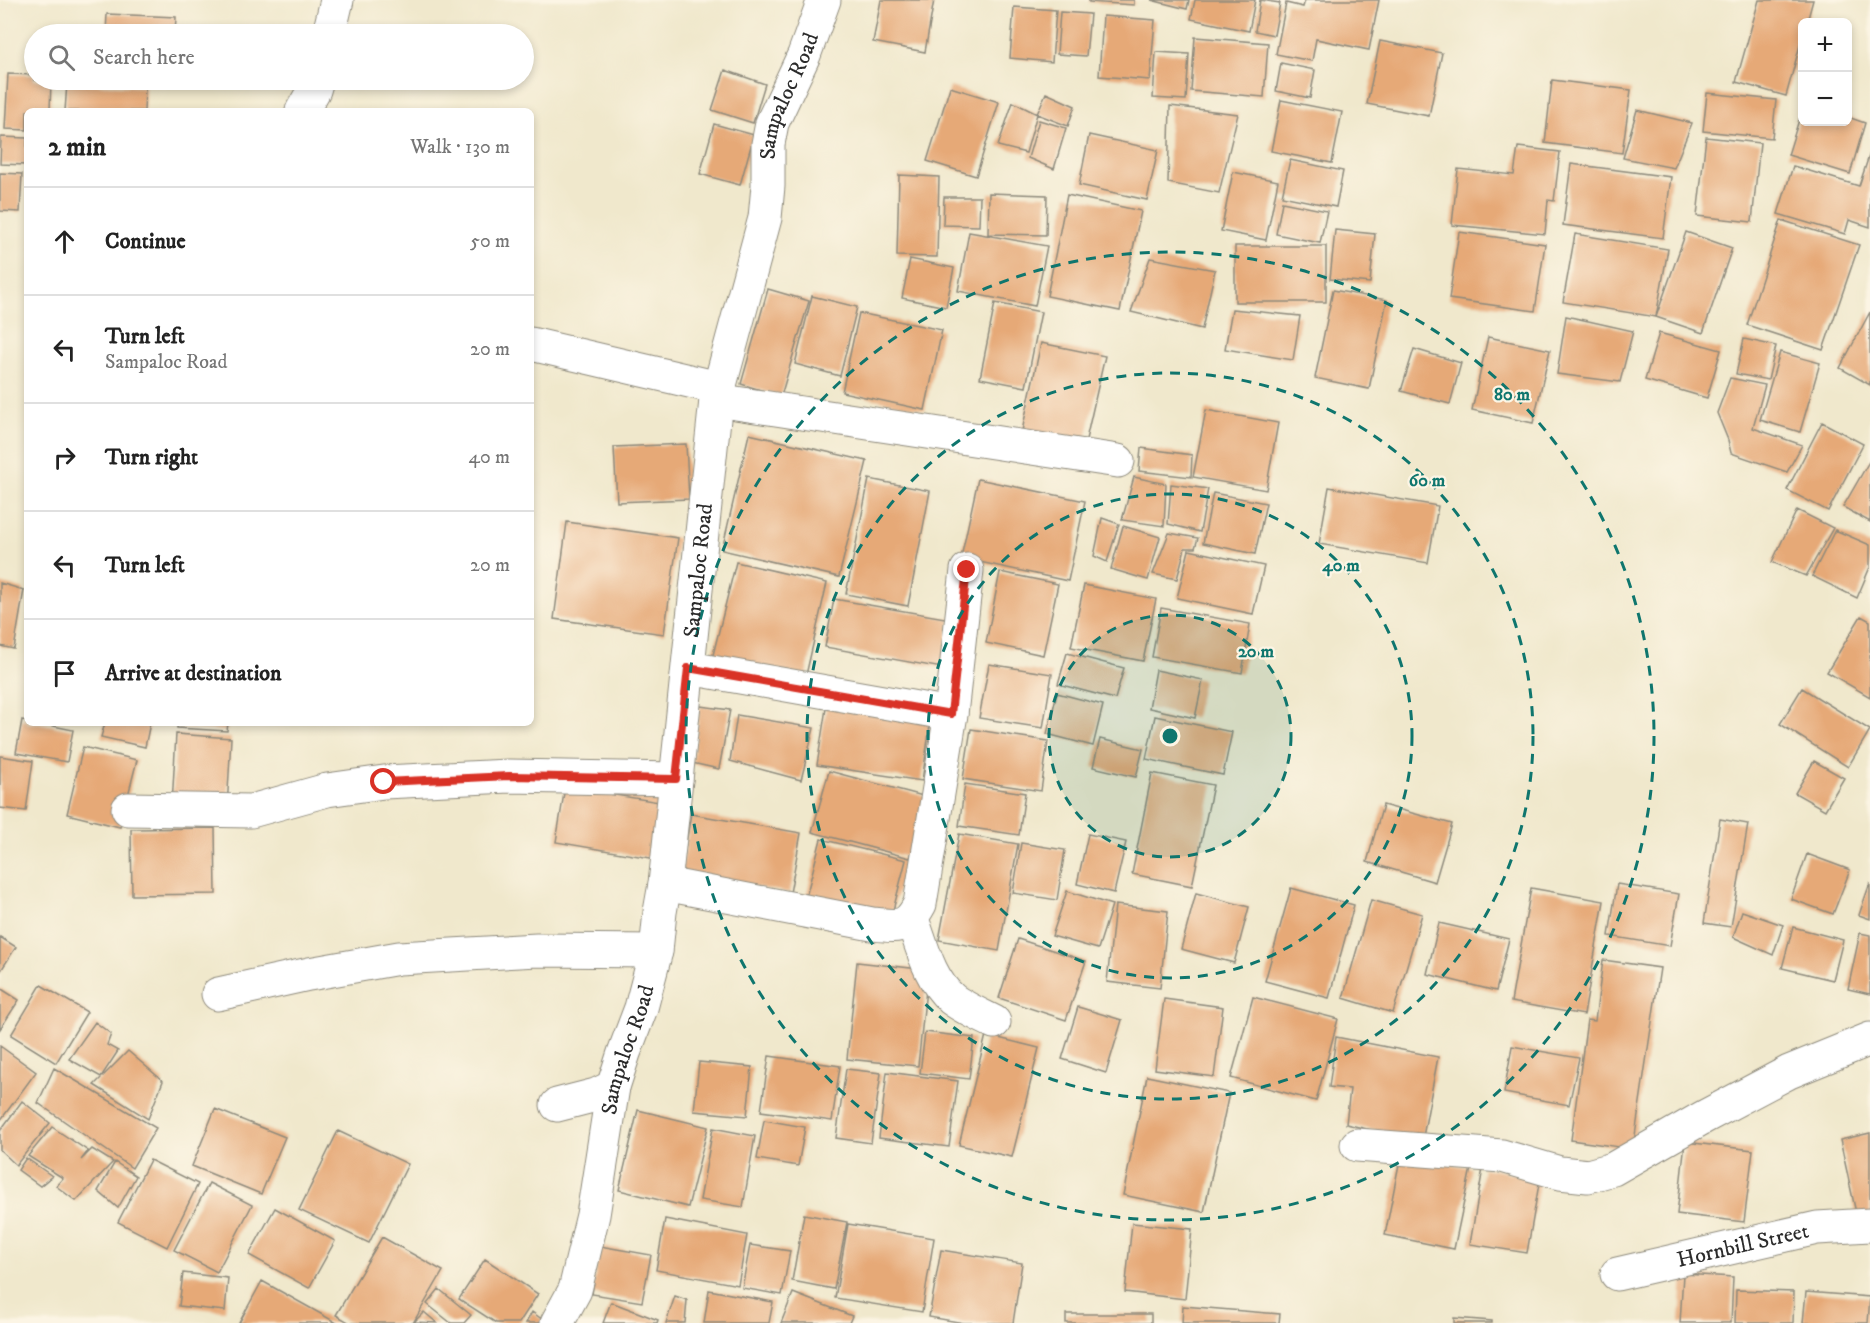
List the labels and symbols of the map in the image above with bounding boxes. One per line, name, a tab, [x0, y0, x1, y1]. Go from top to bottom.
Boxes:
street label: Sampaloc Road	[754, 29, 825, 159]
text: 80 m	[1494, 384, 1531, 406]
text: 60 m	[1409, 470, 1446, 492]
street label: Sampaloc Road	[678, 502, 719, 639]
text: 40 m	[1321, 555, 1360, 577]
route end	[953, 556, 979, 582]
text: 20 m	[1238, 641, 1274, 663]
centre of rings	[1160, 726, 1180, 746]
route start	[370, 768, 396, 794]
street label: Sampaloc Road	[595, 982, 660, 1116]
street label: Hornbill Street	[1674, 1217, 1811, 1273]

